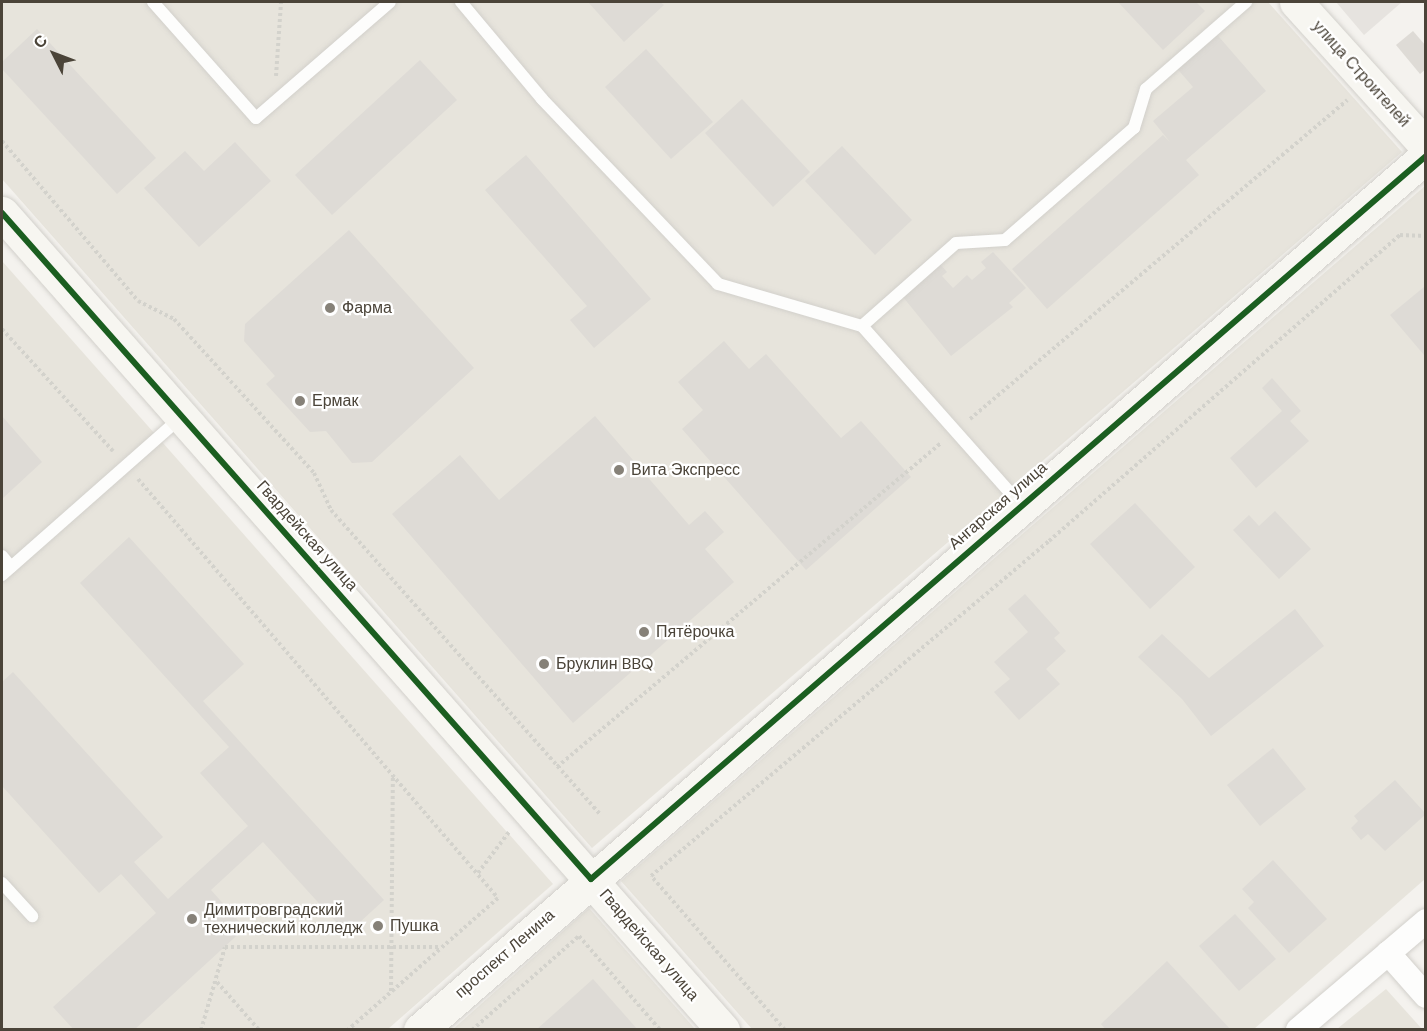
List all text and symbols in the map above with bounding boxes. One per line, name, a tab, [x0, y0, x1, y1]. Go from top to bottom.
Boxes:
street label: улица Строителей	[1308, 17, 1414, 131]
north arrow	[24, 24, 84, 84]
text: С	[29, 30, 52, 53]
place label: Фарма	[342, 298, 392, 318]
marker: Фарма	[323, 301, 337, 315]
place label: Ермак	[312, 391, 358, 411]
marker: Ермак	[293, 394, 307, 408]
street label: Ангарская улица	[945, 458, 1051, 554]
place label: Вита Экспресс	[631, 460, 740, 480]
marker: Вита Экспресс	[612, 463, 626, 477]
street label: Гвардейская улица	[252, 477, 362, 595]
place label: Пятёрочка	[656, 622, 734, 642]
marker: Пятёрочка	[637, 625, 651, 639]
place label: Бруклин BBQ	[556, 654, 653, 674]
marker: Бруклин BBQ	[537, 657, 551, 671]
street label: Гвардейская улица	[595, 885, 703, 1005]
place label: Димитровградский технический колледж	[204, 900, 363, 938]
street label: проспект Ленина	[451, 906, 559, 1002]
marker: Димитровградский технический колледж	[185, 912, 199, 926]
place label: Пушка	[390, 916, 439, 936]
marker: Пушка	[371, 919, 385, 933]

